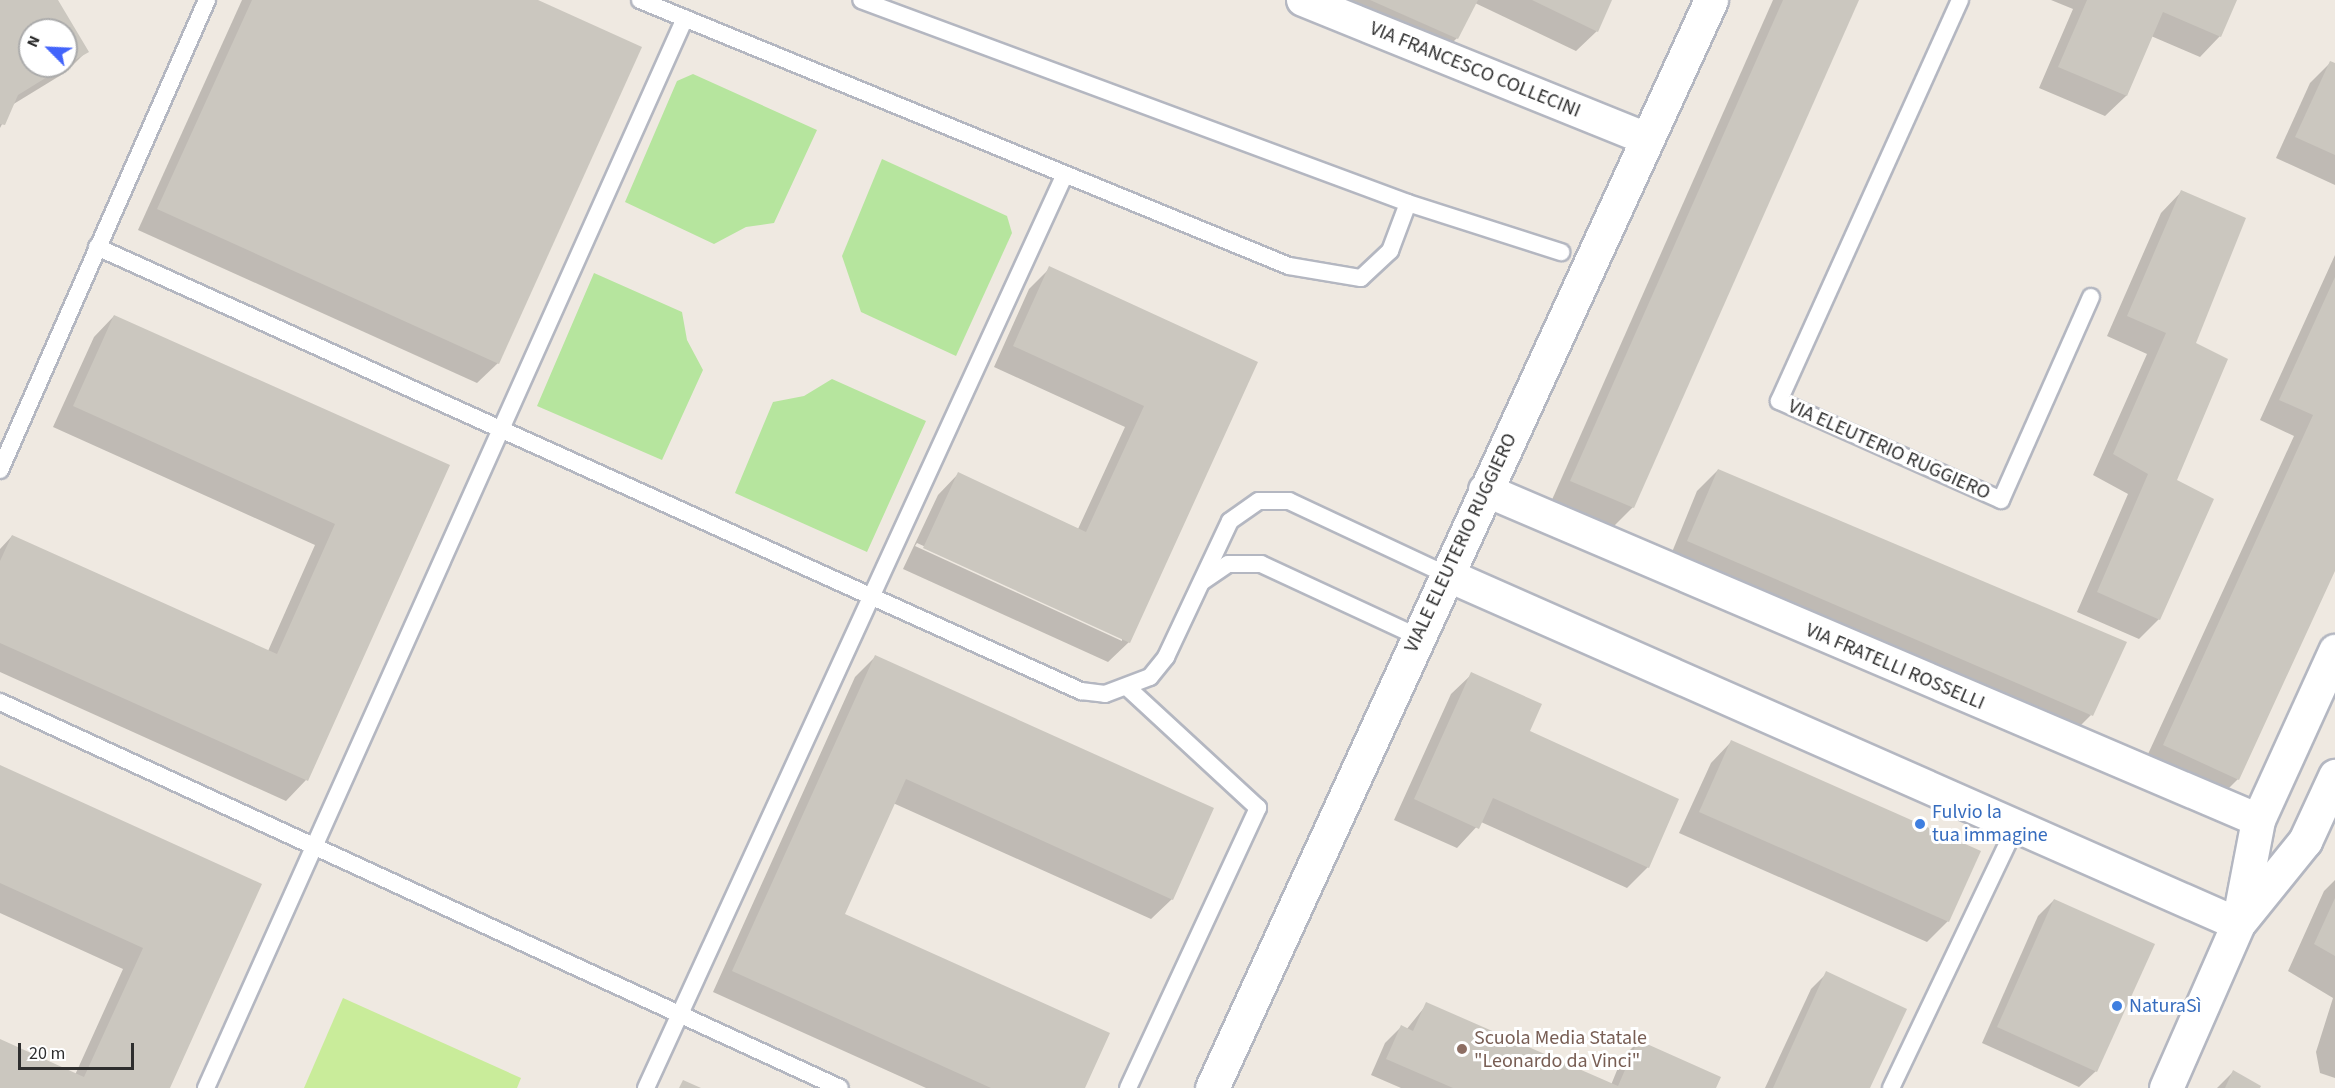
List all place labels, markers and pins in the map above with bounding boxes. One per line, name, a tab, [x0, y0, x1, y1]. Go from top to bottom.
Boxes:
place label: Fulvio la tua immagine	[1932, 801, 2048, 848]
marker: Fulvio la tua immagine	[1913, 817, 1927, 831]
place label: NaturaSì	[2129, 994, 2202, 1018]
marker: NaturaSì	[2110, 999, 2124, 1013]
place label: Scuola Media Statale "Leonardo da Vinci"	[1474, 1026, 1647, 1073]
marker: Scuola Media Statale "Leonardo da Vinci"	[1455, 1042, 1469, 1056]

